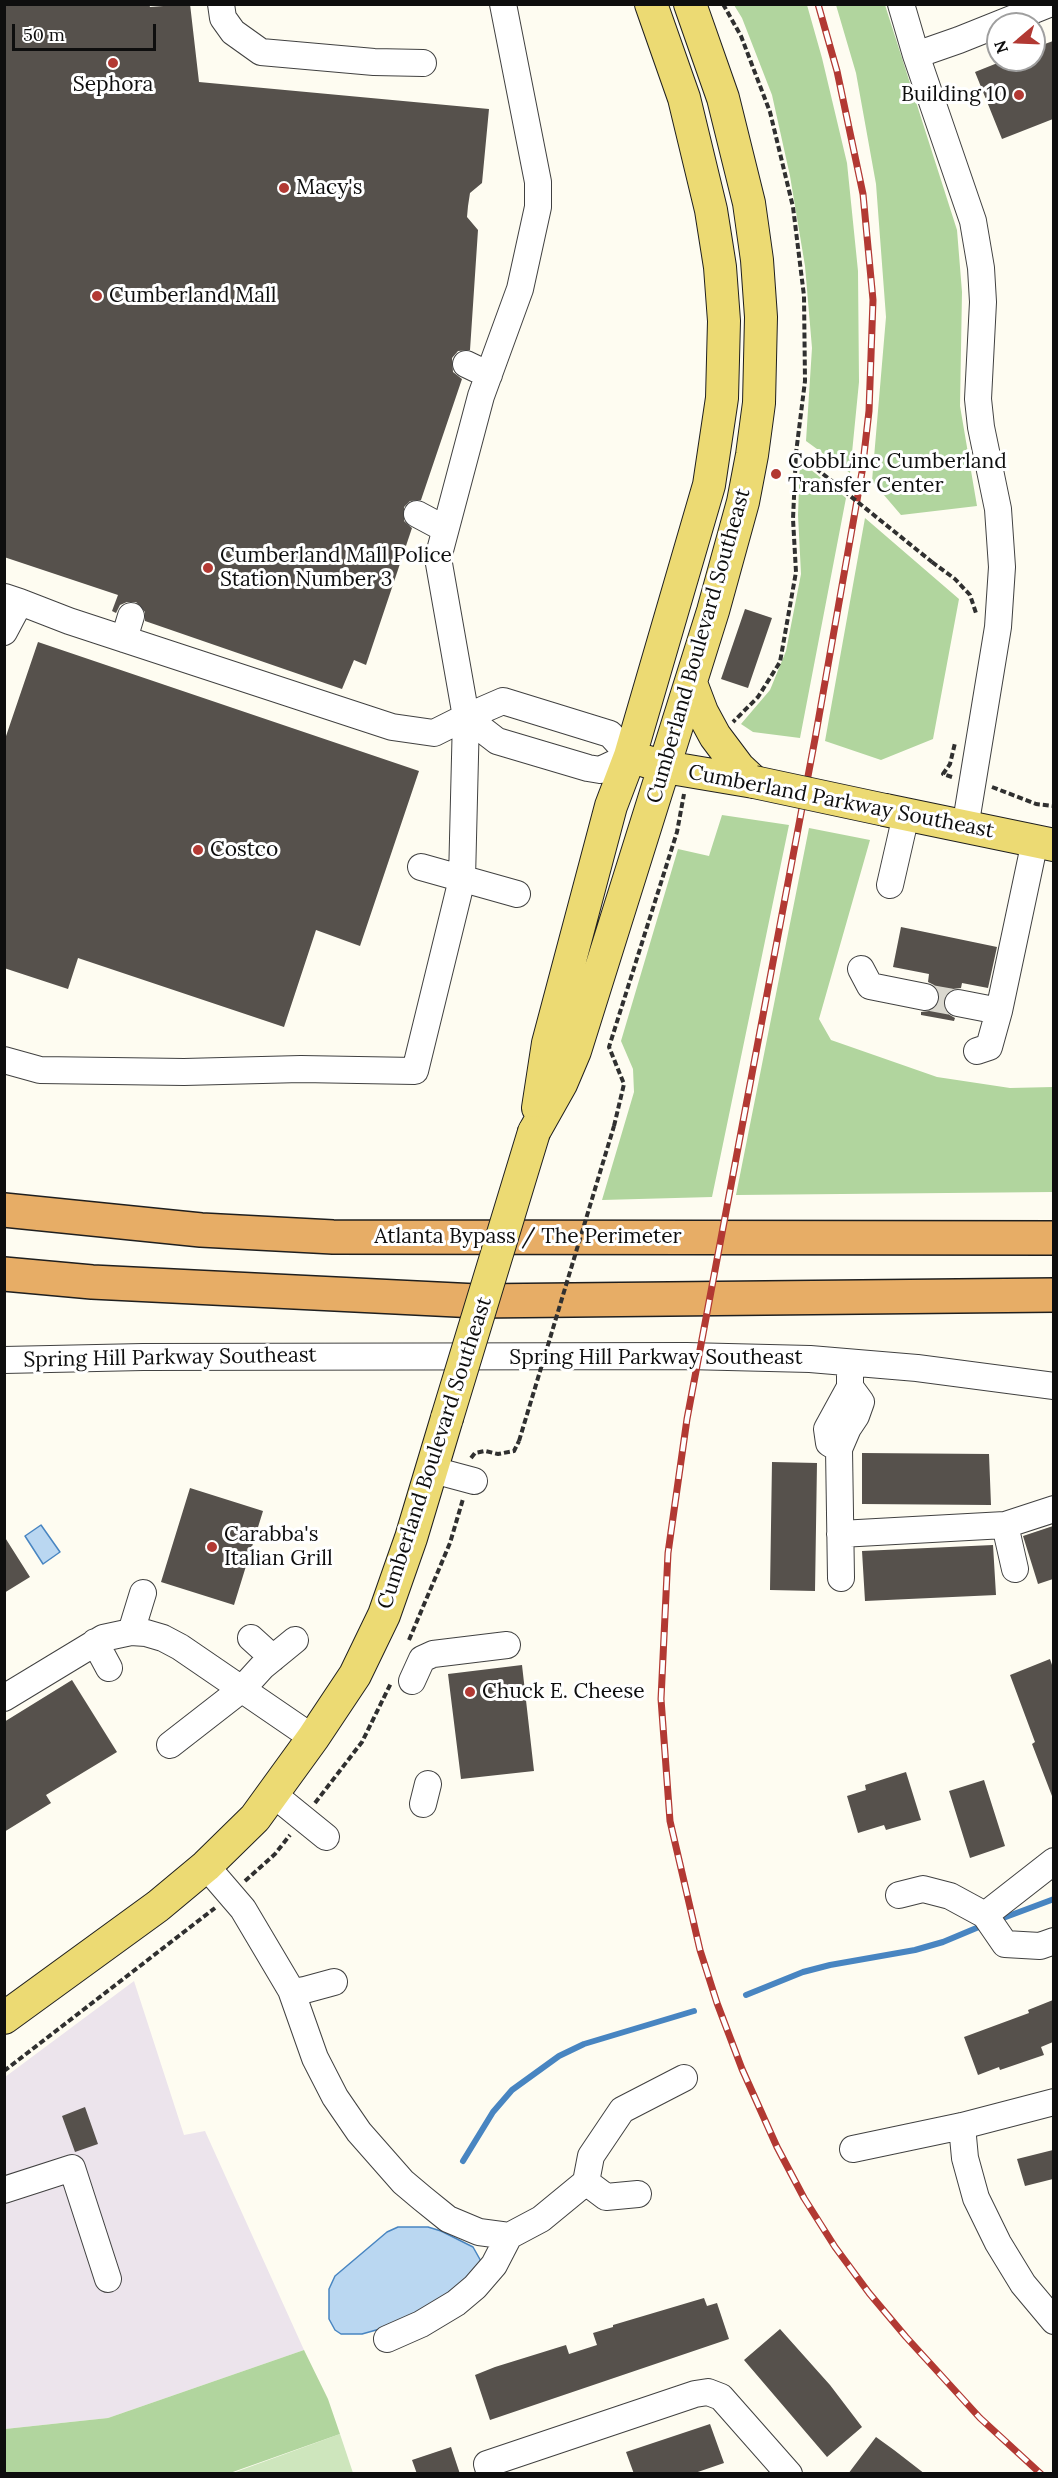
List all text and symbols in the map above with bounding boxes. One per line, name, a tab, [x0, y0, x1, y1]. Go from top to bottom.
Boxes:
scale bar	[15, 12, 159, 50]
north arrow	[986, 12, 1046, 72]
text: 50 m	[23, 23, 65, 46]
text: N	[989, 38, 1012, 56]
marker: Sephora	[106, 56, 120, 70]
place label: Sephora	[73, 72, 153, 98]
place label: Building 10	[901, 82, 1007, 108]
marker: Building 10	[1012, 88, 1026, 102]
place label: Macy's	[296, 175, 362, 201]
marker: Macy's	[277, 181, 291, 195]
place label: Cumberland Mall	[109, 283, 277, 309]
marker: Cumberland Mall	[90, 289, 104, 303]
place label: CobbLinc Cumberland Transfer Center	[788, 449, 1007, 499]
marker: CobbLinc Cumberland Transfer Center	[769, 467, 783, 481]
street label: Cumberland Boulevard Southeast	[642, 486, 756, 806]
place label: Cumberland Mall Police Station Number 3	[220, 543, 452, 593]
marker: Cumberland Mall Police Station Number 3	[201, 561, 215, 575]
street label: Cumberland Parkway Southeast	[686, 760, 996, 844]
place label: Costco	[210, 837, 278, 863]
marker: Costco	[191, 843, 205, 857]
street label: Atlanta Bypass / The Perimeter	[374, 1224, 682, 1250]
street label: Cumberland Boulevard Southeast	[373, 1294, 497, 1612]
street label: Spring Hill Parkway Southeast	[23, 1343, 317, 1373]
street label: Spring Hill Parkway Southeast	[509, 1345, 803, 1371]
place label: Carabba's Italian Grill	[224, 1522, 333, 1572]
marker: Carabba's Italian Grill	[205, 1540, 219, 1554]
place label: Chuck E. Cheese	[482, 1679, 645, 1705]
marker: Chuck E. Cheese	[463, 1685, 477, 1699]

